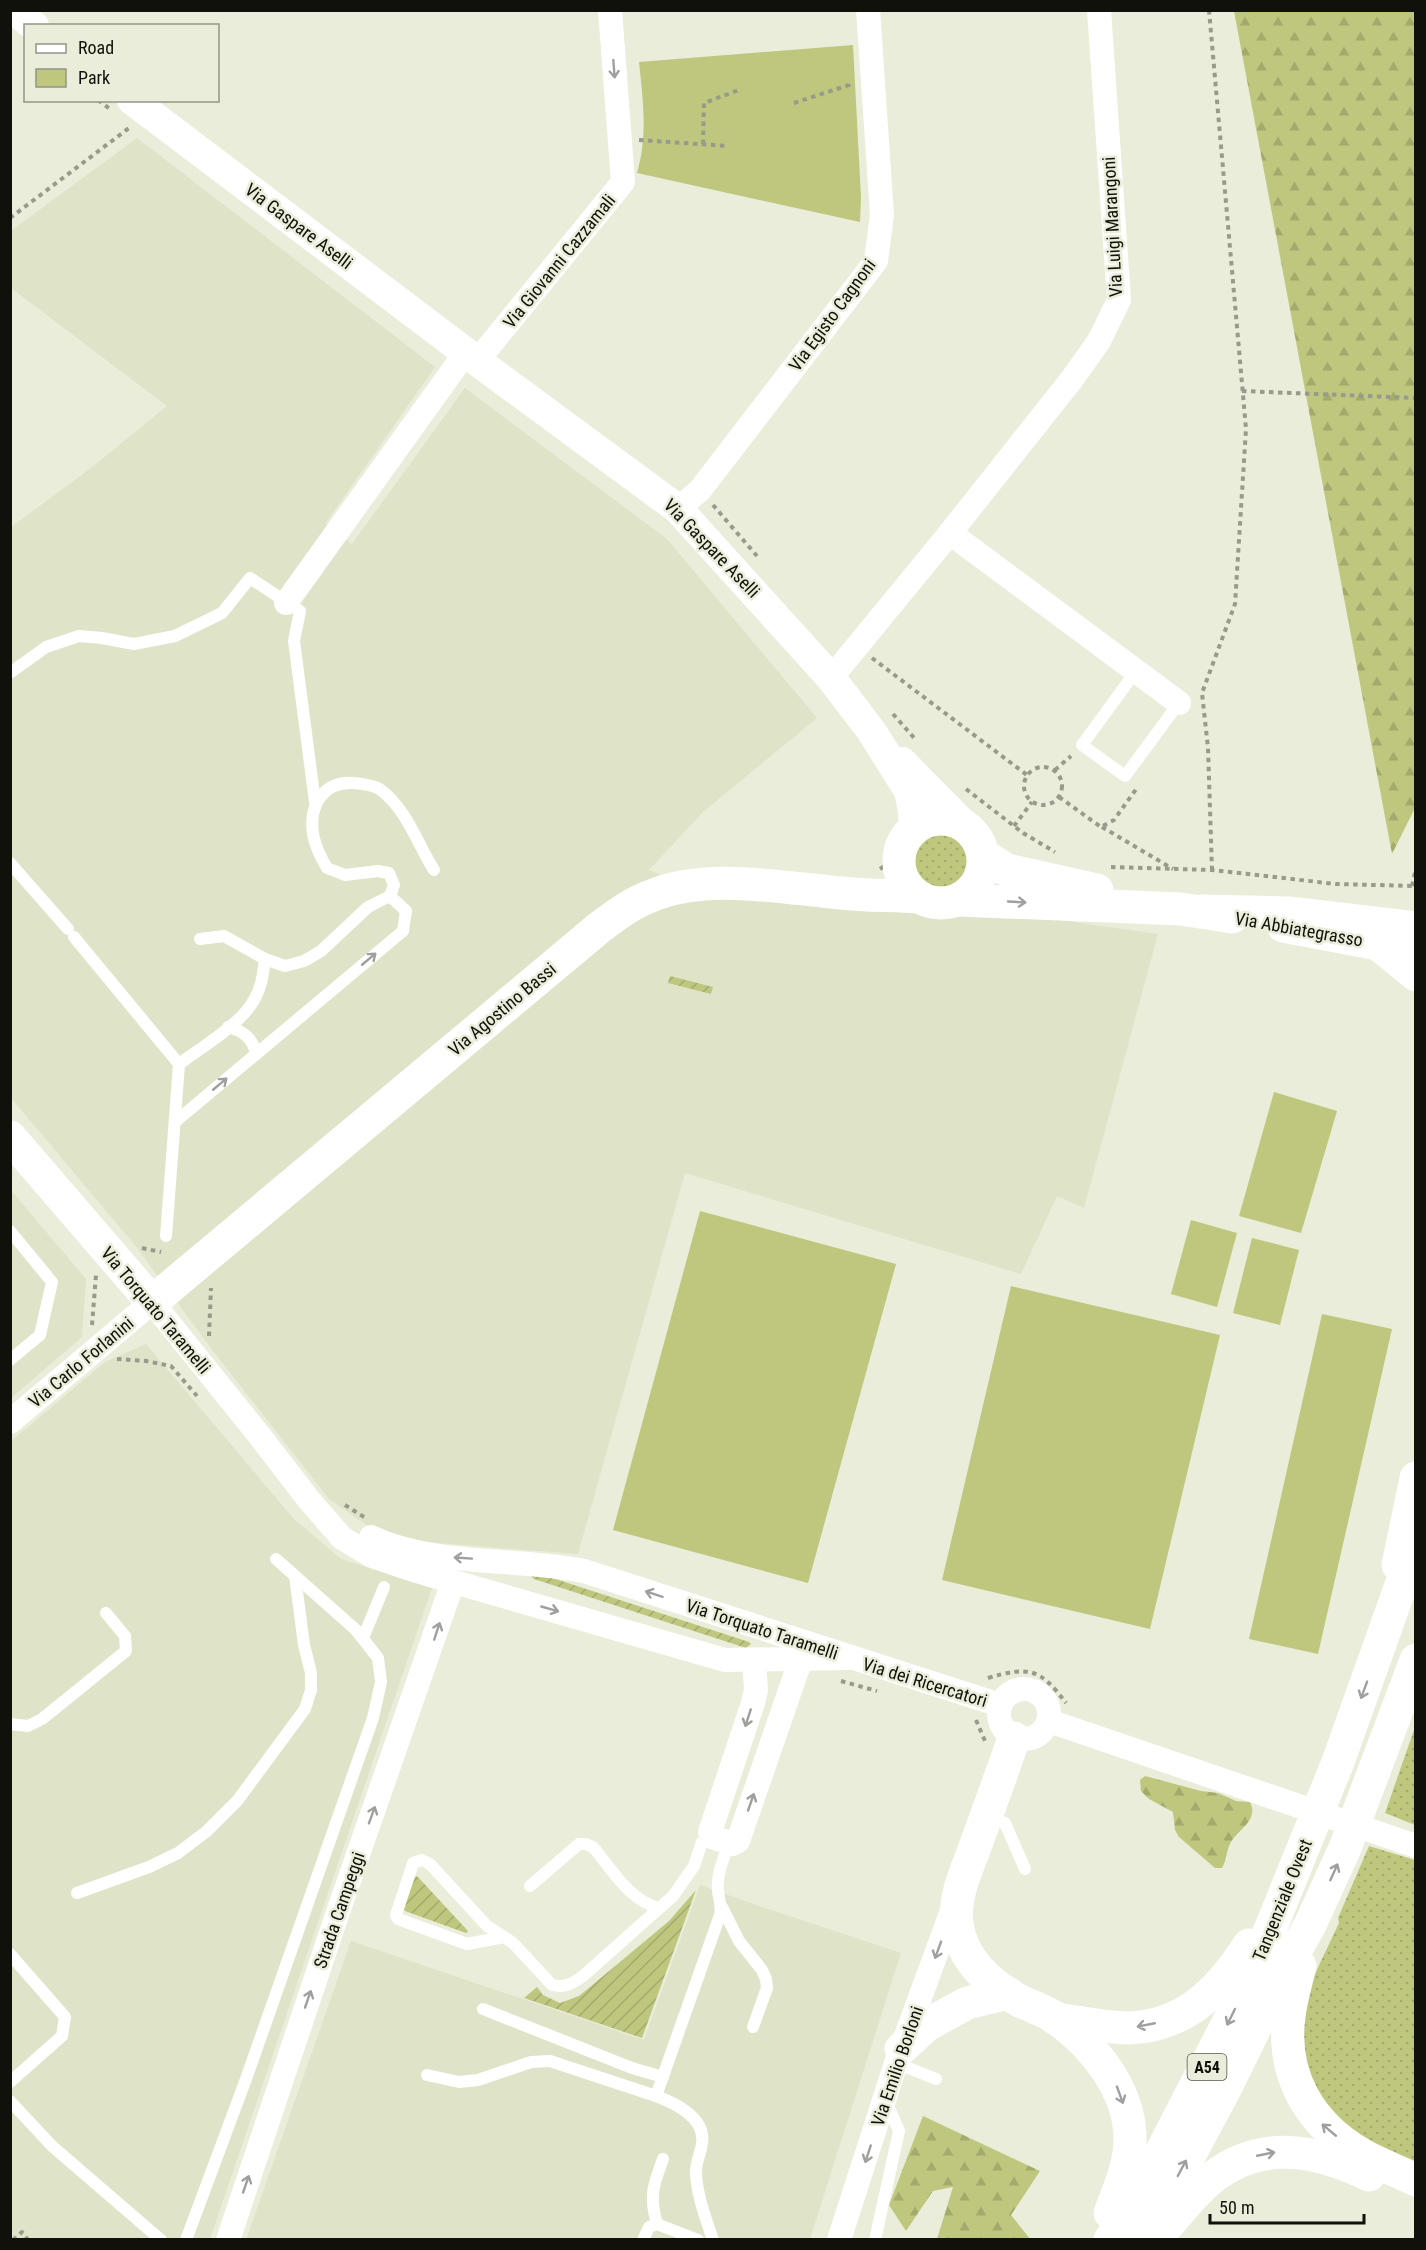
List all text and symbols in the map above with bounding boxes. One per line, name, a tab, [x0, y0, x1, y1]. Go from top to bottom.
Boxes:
legend	[24, 24, 219, 102]
text: Road	[78, 37, 114, 58]
one-way arrow	[609, 58, 620, 78]
text: Park	[78, 67, 110, 88]
street label: Via Luigi Marangoni	[1098, 156, 1126, 298]
street label: Via Gaspare Aselli	[241, 179, 357, 273]
street label: Via Giovanni Cazzamali	[499, 190, 619, 332]
street label: Via Egisto Cagnoni	[784, 255, 880, 375]
street label: Via Gaspare Aselli	[660, 494, 764, 602]
one-way arrow	[1006, 897, 1026, 908]
street label: Via Abbiategrasso	[1233, 907, 1365, 951]
one-way arrow	[361, 953, 377, 966]
street label: Via Agostino Bassi	[444, 958, 560, 1060]
one-way arrow	[211, 1078, 227, 1091]
street label: Via Torquato Taramelli	[97, 1242, 215, 1378]
street label: Via Carlo Forlanini	[24, 1312, 138, 1412]
one-way arrow	[453, 1552, 473, 1563]
one-way arrow	[645, 1587, 664, 1598]
street label: Via Torquato Taramelli	[683, 1594, 841, 1664]
one-way arrow	[540, 1604, 559, 1615]
one-way arrow	[432, 1622, 443, 1641]
street label: Via dei Ricercatori	[860, 1653, 990, 1711]
one-way arrow	[1358, 1680, 1369, 1698]
one-way arrow	[742, 1708, 753, 1727]
one-way arrow	[747, 1793, 758, 1812]
one-way arrow	[368, 1806, 379, 1825]
street label: Tangenziale Ovest	[1248, 1836, 1316, 1964]
street label: Strada Campeggi	[309, 1849, 369, 1971]
one-way arrow	[1330, 1863, 1341, 1881]
one-way arrow	[932, 1940, 943, 1958]
one-way arrow	[304, 1990, 315, 2009]
street label: Via Emilio Borloni	[867, 2003, 927, 2129]
one-way arrow	[1225, 2008, 1237, 2026]
one-way arrow	[1137, 2020, 1157, 2031]
road number: A54	[1188, 2054, 1226, 2080]
one-way arrow	[1115, 2085, 1126, 2103]
one-way arrow	[1321, 2123, 1337, 2136]
one-way arrow	[862, 2144, 873, 2163]
one-way arrow	[1255, 2148, 1275, 2159]
one-way arrow	[1177, 2159, 1188, 2177]
one-way arrow	[241, 2175, 252, 2194]
scale bar	[1210, 2187, 1364, 2225]
text: 50 m	[1219, 2197, 1254, 2218]

